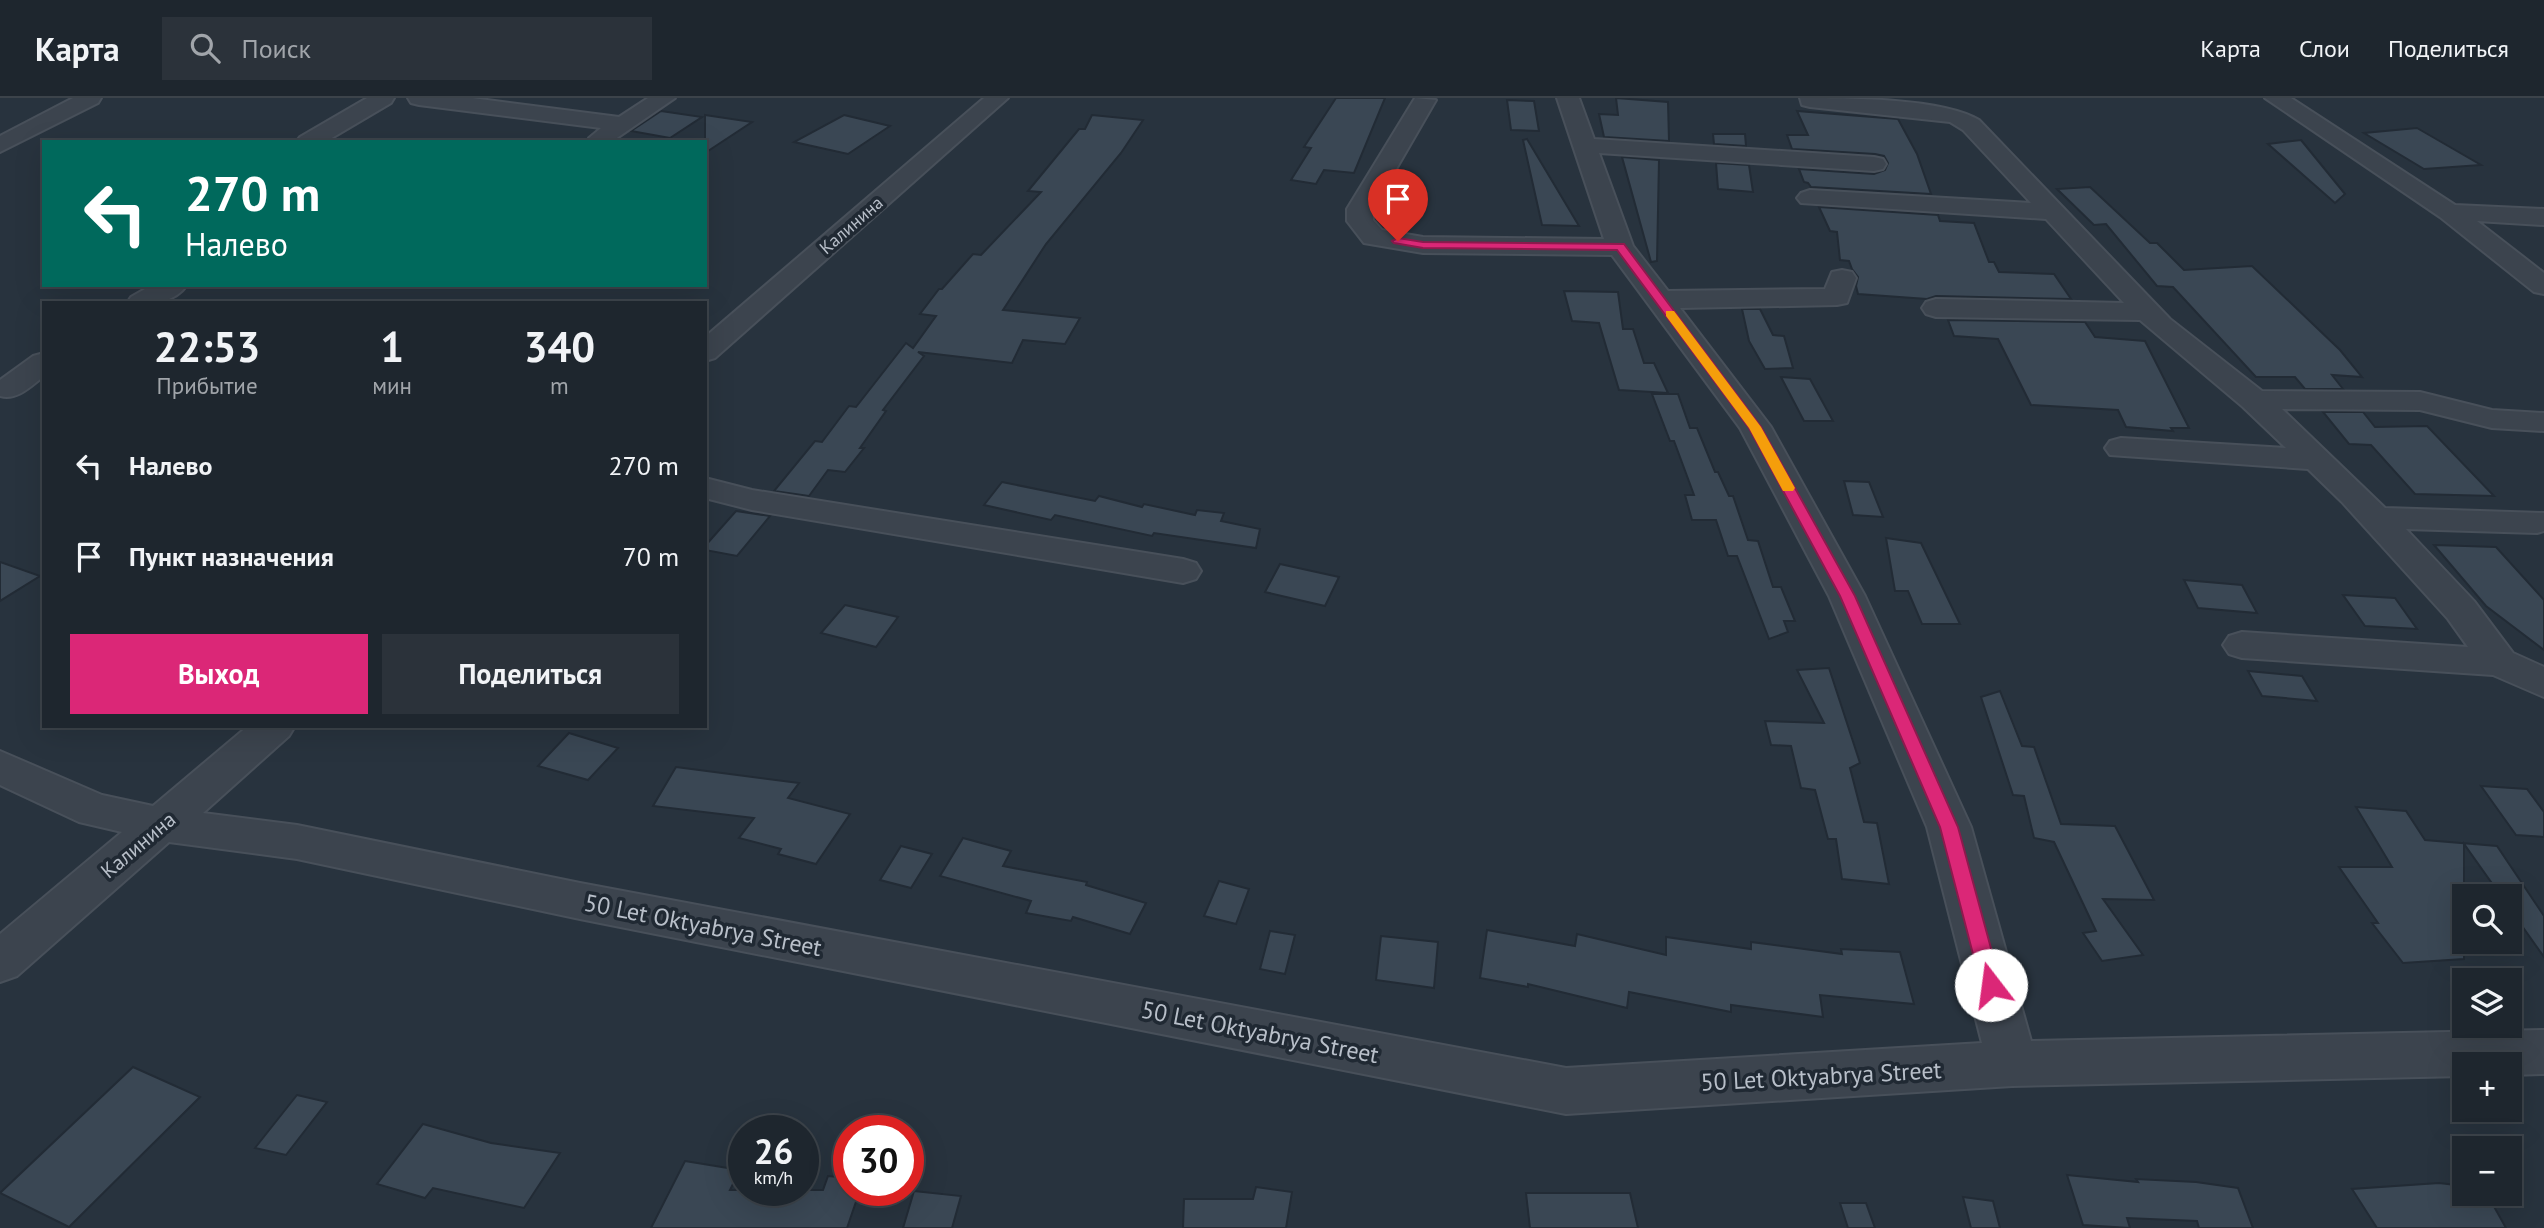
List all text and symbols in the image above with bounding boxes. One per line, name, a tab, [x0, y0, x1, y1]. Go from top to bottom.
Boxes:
search box	[162, 17, 652, 80]
text: Карта	[35, 27, 120, 70]
icon: search	[186, 29, 224, 67]
text: Поиск	[242, 32, 311, 65]
text: Карта	[2200, 33, 2261, 64]
text: Слои	[2299, 33, 2350, 64]
text: Поделиться	[2388, 33, 2509, 64]
text: 270 m	[185, 161, 320, 225]
icon: left	[70, 168, 161, 259]
pin	[1368, 169, 1428, 241]
icon: arrive	[1379, 180, 1417, 218]
street label: Калинина	[814, 191, 888, 259]
text: Налево	[185, 223, 288, 265]
text: 22:53	[154, 319, 260, 374]
text: 1	[380, 319, 404, 374]
text: 340	[524, 319, 595, 374]
text: Прибытие	[157, 371, 258, 400]
text: мин	[372, 371, 412, 400]
text: m	[550, 371, 569, 400]
icon: left	[70, 447, 108, 485]
text: Налево	[129, 449, 213, 482]
text: 270 m	[608, 449, 679, 482]
icon: arrive	[70, 538, 108, 576]
text: Пункт назначения	[129, 540, 334, 573]
text: 70 m	[623, 540, 679, 573]
button: Выход	[70, 634, 368, 714]
button: Поделиться	[382, 634, 679, 714]
street label: Калинина	[95, 806, 181, 884]
map controls	[2452, 884, 2522, 1206]
button: search	[2452, 884, 2522, 954]
street label: 50 Let Oktyabrya Street	[582, 887, 824, 963]
position arrow	[1954, 948, 2028, 1022]
button: layers	[2452, 968, 2522, 1038]
street label: 50 Let Oktyabrya Street	[1139, 994, 1381, 1070]
button: +	[2452, 1052, 2522, 1122]
street label: 50 Let Oktyabrya Street	[1700, 1054, 1942, 1098]
speed limit sign: 30	[833, 1115, 924, 1206]
text: 26	[754, 1128, 793, 1174]
button: −	[2452, 1136, 2522, 1206]
text: km/h	[754, 1166, 793, 1189]

